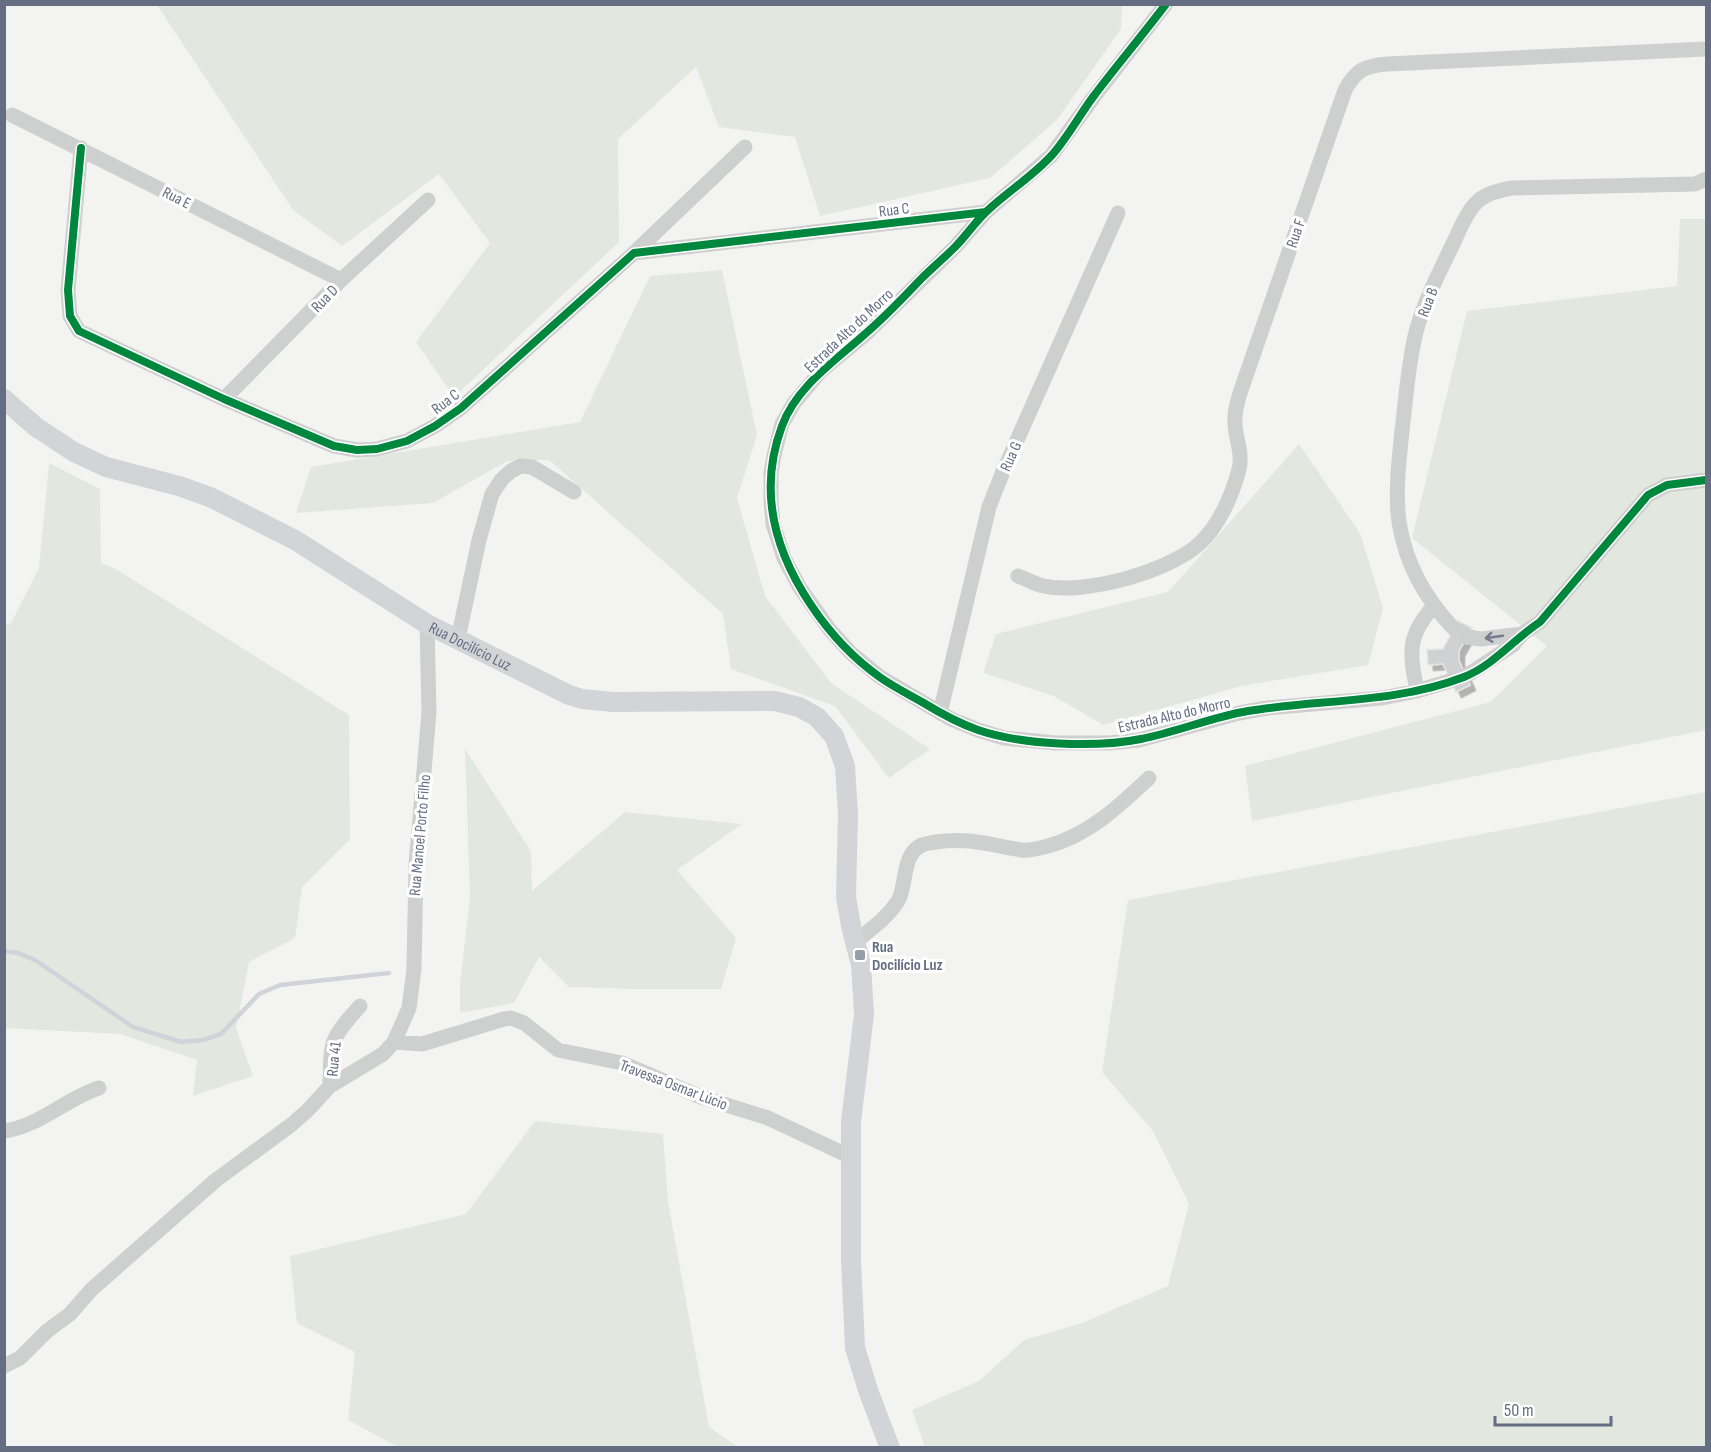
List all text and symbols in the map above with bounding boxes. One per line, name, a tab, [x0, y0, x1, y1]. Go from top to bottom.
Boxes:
street label: Rua E	[159, 183, 194, 213]
street label: Rua C	[878, 199, 911, 222]
street label: Rua F	[1283, 217, 1310, 250]
street label: Rua D	[308, 281, 343, 317]
street label: Estrada Alto do Morro	[801, 285, 897, 377]
street label: Rua B	[1414, 285, 1443, 320]
street label: Rua C	[428, 385, 464, 419]
street label: Rua G	[996, 439, 1026, 475]
street label: Rua Docilício Luz	[425, 619, 514, 676]
one-way arrow	[1485, 631, 1505, 642]
street label: Estrada Alto do Morro	[1116, 693, 1232, 738]
street label: Rua Manoel Porto Filho	[406, 774, 435, 897]
place label: Rua Docilício Luz	[872, 938, 943, 975]
marker: Rua Docilício Luz	[853, 948, 867, 962]
street label: Rua 41	[323, 1040, 346, 1078]
street label: Travessa Osmar Lúcio	[617, 1056, 730, 1115]
scale bar	[1495, 1389, 1610, 1427]
text: 50 m	[1504, 1400, 1534, 1421]

